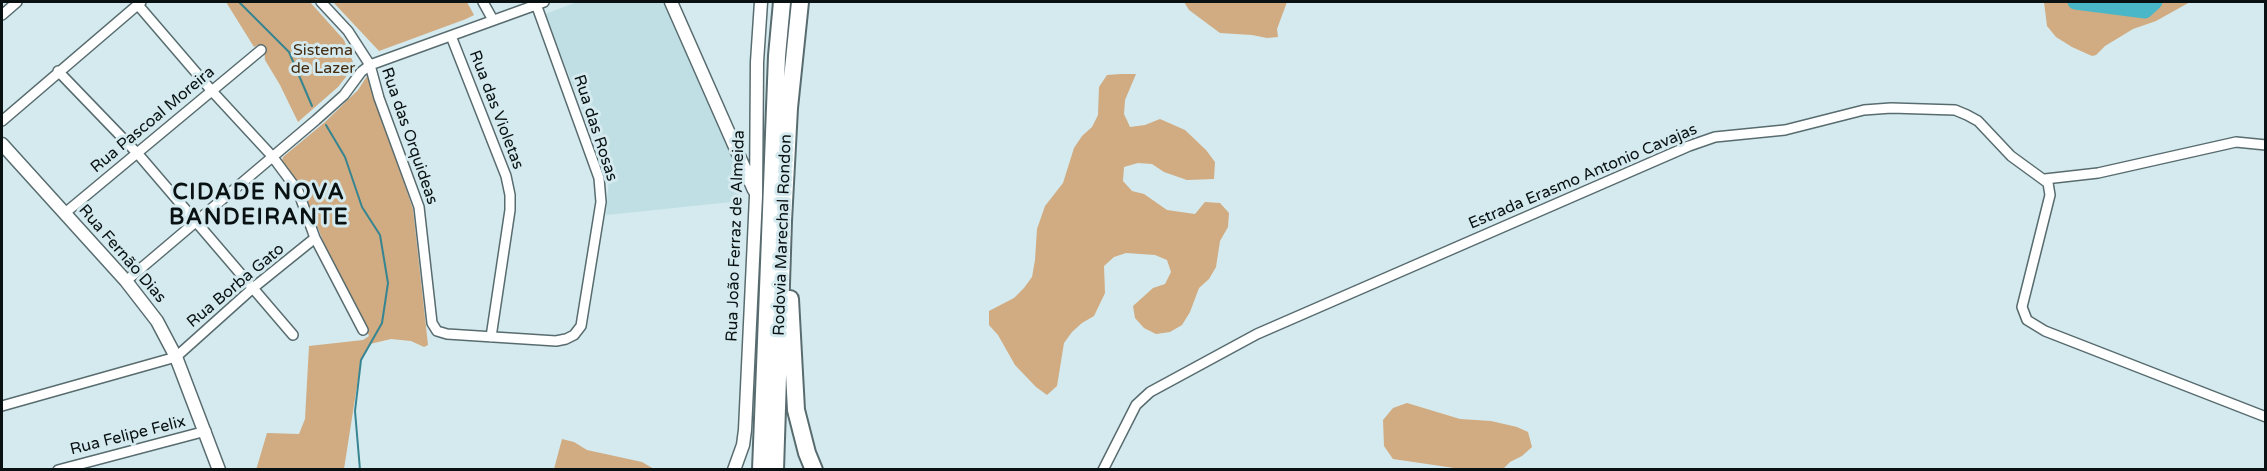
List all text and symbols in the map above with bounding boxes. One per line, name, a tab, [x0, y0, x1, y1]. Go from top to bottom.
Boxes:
park label: Sistema de Lazer	[291, 41, 355, 79]
street label: Rua das Violetas	[465, 48, 527, 172]
street label: Rua Pascoal Moreira	[87, 63, 219, 177]
street label: Rua das Orquideas	[377, 65, 441, 207]
street label: Rua das Rosas	[569, 72, 621, 184]
street label: Estrada Erasmo Antonio Cavajas	[1466, 120, 1700, 234]
street label: Rua João Ferraz de Almeida	[723, 130, 749, 342]
street label: Rodovia Marechal Rondon	[770, 134, 796, 336]
district label: CIDADE NOVA BANDEIRANTE	[169, 180, 349, 231]
street label: Rua Fernão Dias	[74, 201, 170, 307]
street label: Rua Borba Gato	[183, 240, 289, 332]
street label: Rua Felipe Felix	[68, 412, 188, 460]

